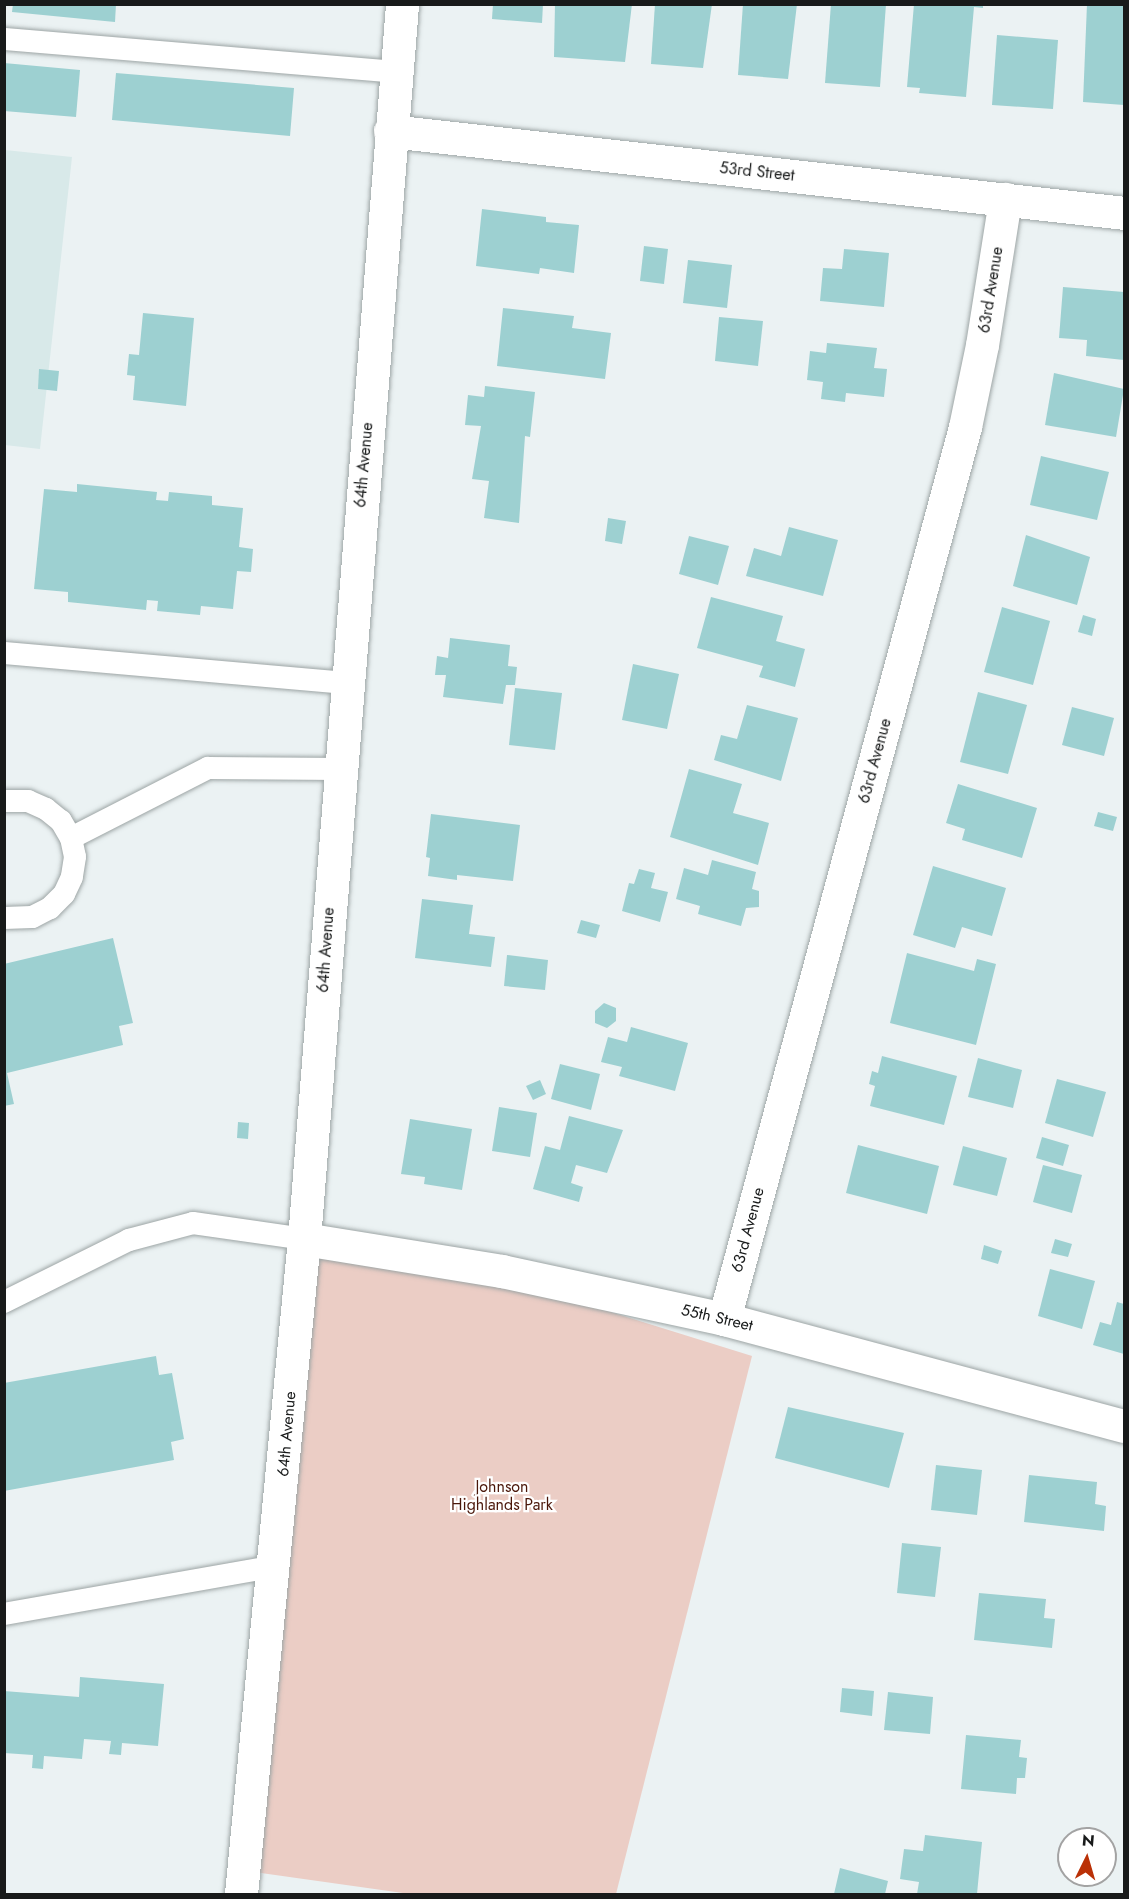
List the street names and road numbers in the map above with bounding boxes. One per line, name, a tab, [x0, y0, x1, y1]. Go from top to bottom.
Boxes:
street label: 53rd Street	[719, 159, 795, 185]
street label: 63rd Avenue	[975, 245, 1007, 335]
street label: 64th Avenue	[351, 422, 377, 508]
street label: 63rd Avenue	[854, 716, 896, 806]
street label: 64th Avenue	[313, 907, 339, 993]
street label: 63rd Avenue	[727, 1185, 769, 1275]
street label: 55th Street	[679, 1300, 755, 1336]
street label: 64th Avenue	[274, 1391, 300, 1477]

